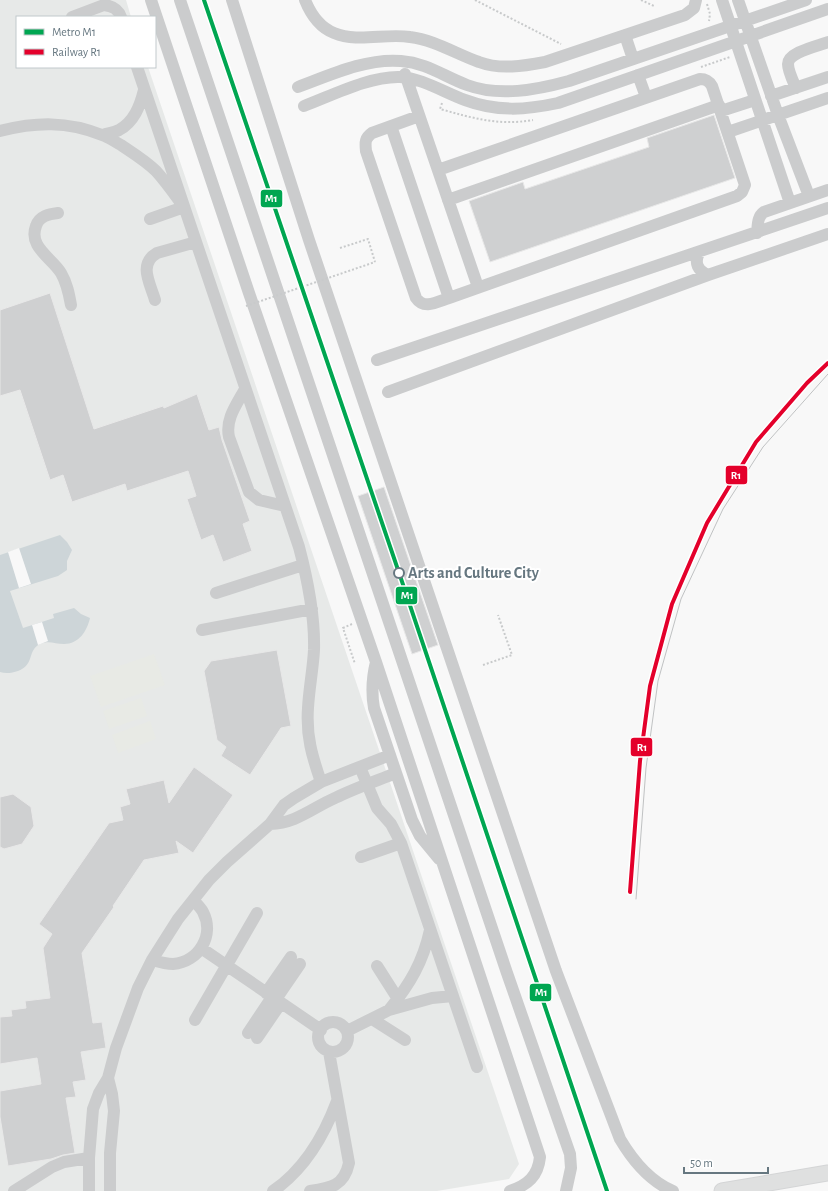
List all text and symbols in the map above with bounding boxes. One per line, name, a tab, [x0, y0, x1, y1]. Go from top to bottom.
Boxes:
legend	[16, 16, 156, 68]
text: Metro M1	[52, 26, 96, 38]
text: Railway R1	[52, 46, 101, 59]
line badge: M1	[260, 189, 283, 208]
text: M1	[265, 193, 277, 204]
line badge: R1	[725, 465, 748, 485]
text: R1	[731, 470, 741, 481]
place label: Arts and Culture City	[408, 565, 540, 582]
marker: Arts and Culture City	[393, 567, 405, 579]
line badge: M1	[395, 586, 418, 605]
text: M1	[401, 590, 413, 601]
line badge: R1	[630, 737, 653, 757]
text: R1	[637, 742, 647, 753]
line badge: M1	[529, 983, 552, 1002]
text: M1	[535, 987, 547, 998]
scale bar	[684, 1149, 768, 1175]
text: 50 m	[690, 1157, 713, 1169]

